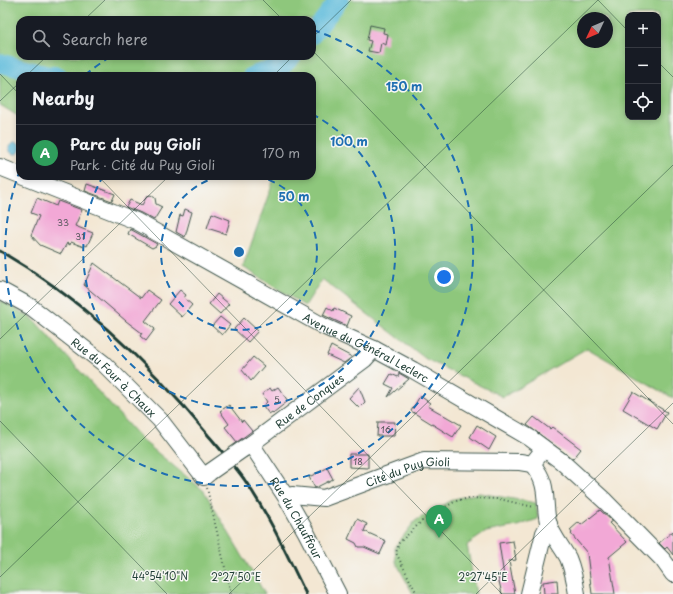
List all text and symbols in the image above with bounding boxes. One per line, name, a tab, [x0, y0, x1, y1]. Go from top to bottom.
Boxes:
north arrow	[577, 12, 613, 48]
map controls	[625, 12, 661, 120]
button: +	[625, 12, 661, 48]
search box	[16, 16, 316, 60]
icon: search	[30, 27, 52, 49]
text: Search here	[62, 27, 148, 50]
button: −	[625, 48, 661, 84]
text: 150 m	[386, 77, 422, 95]
button: locate	[625, 84, 661, 120]
text: Nearby	[32, 85, 94, 111]
text: Parc du puy Gioli	[70, 132, 201, 155]
text: 100 m	[330, 132, 368, 150]
text: A	[40, 143, 50, 162]
text: 170 m	[262, 143, 300, 162]
text: Park · Cité du Puy Gioli	[70, 155, 215, 174]
text: 50 m	[278, 187, 310, 205]
house number: 33	[57, 215, 69, 229]
house number: 31	[75, 229, 85, 243]
centre of rings	[232, 245, 246, 259]
your location	[434, 267, 454, 287]
street label: Avenue du Général Leclerc	[300, 308, 433, 386]
street label: Rue du Four à Chaux	[68, 333, 161, 421]
street label: Rue de Conques	[271, 369, 347, 432]
house number: 5	[274, 392, 280, 406]
house number: 16	[381, 422, 391, 436]
street label: Cité du Puy Gioli	[363, 452, 450, 491]
house number: 18	[353, 454, 363, 468]
street label: Rue du Chauffour	[266, 473, 327, 563]
pin: A	[426, 505, 452, 538]
text: 44°54'10"N	[132, 568, 188, 583]
text: 2°27'50"E	[211, 569, 261, 584]
text: 2°27'45"E	[458, 569, 508, 584]

